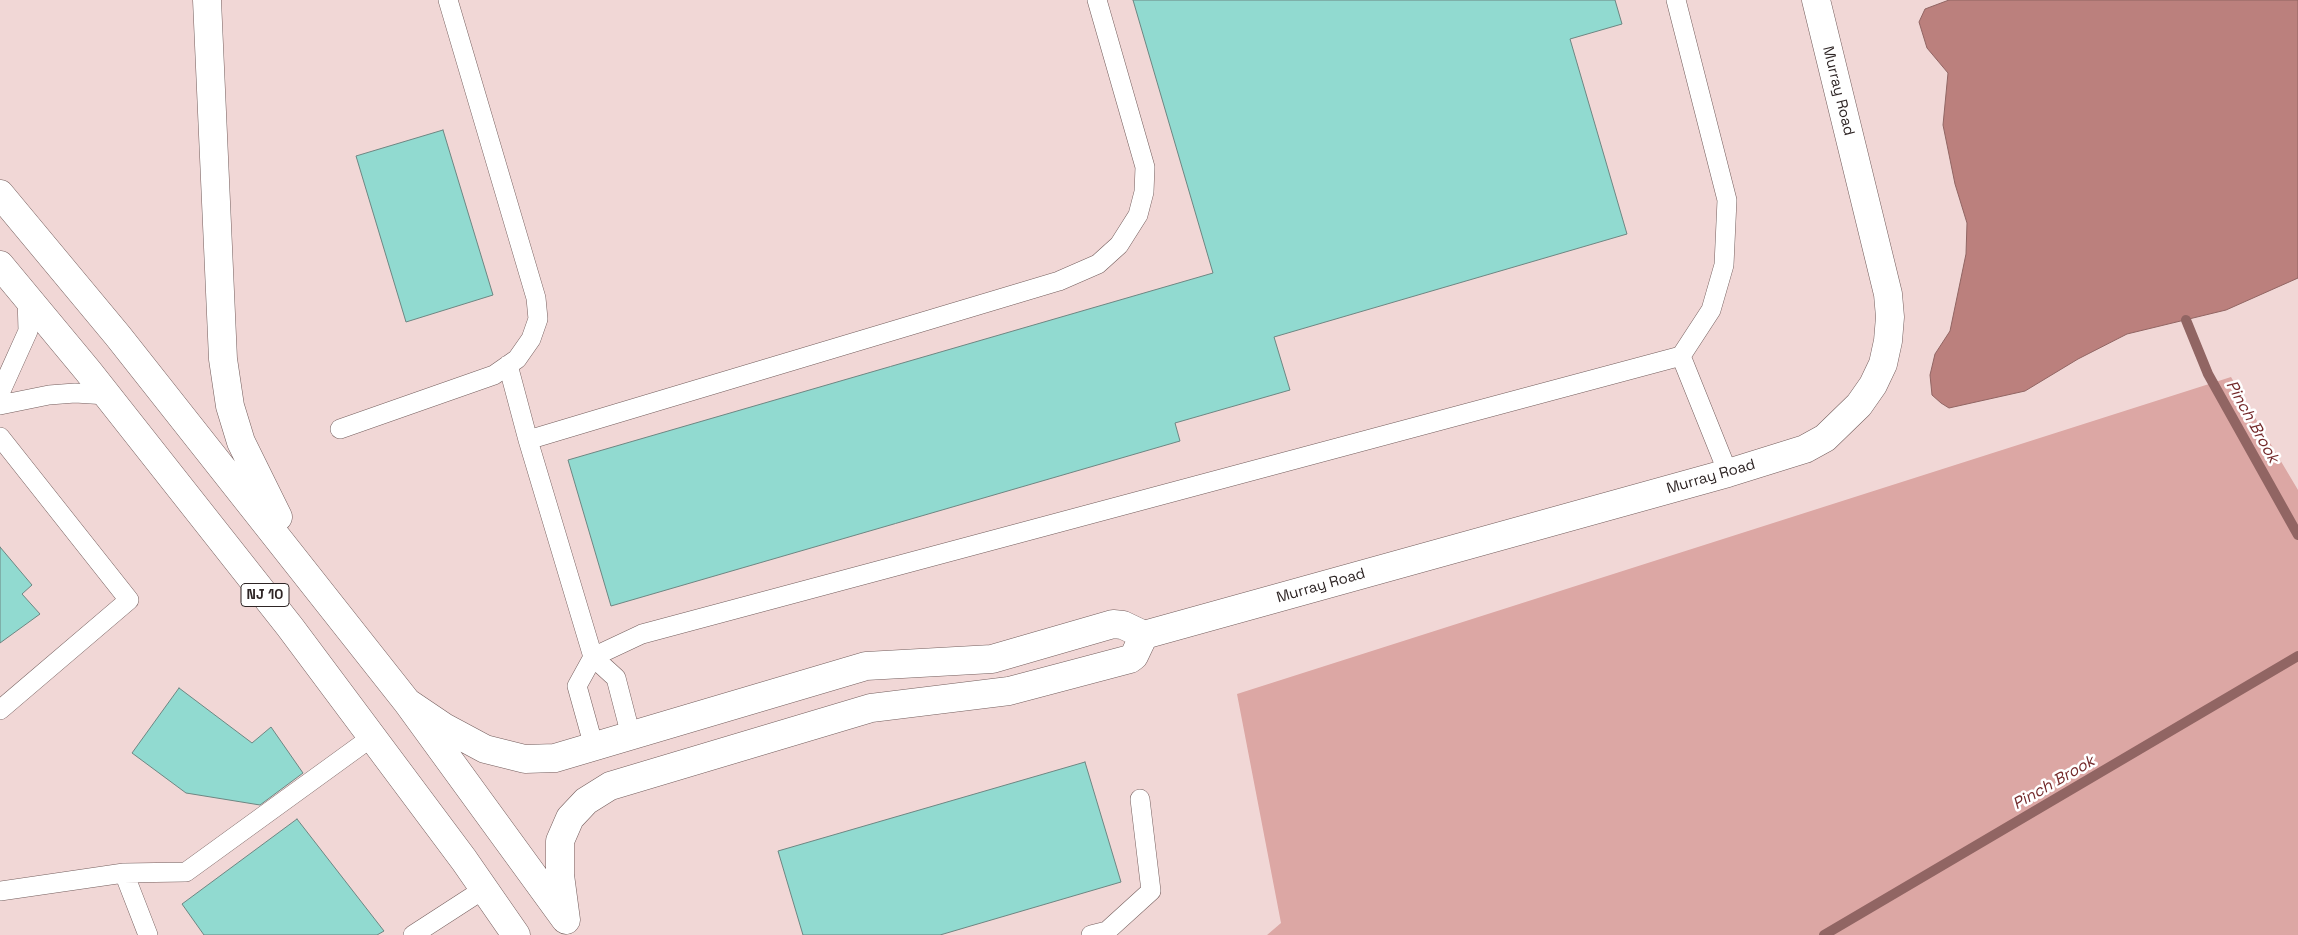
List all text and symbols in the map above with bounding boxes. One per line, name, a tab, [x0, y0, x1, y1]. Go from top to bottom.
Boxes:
street label: Murray Road	[1818, 44, 1858, 138]
water label: Pinch Brook	[2221, 377, 2283, 467]
street label: Murray Road	[1665, 456, 1757, 498]
street label: Murray Road	[1275, 565, 1367, 607]
road number: NJ 10	[241, 584, 289, 606]
water label: Pinch Brook	[2010, 752, 2098, 814]

